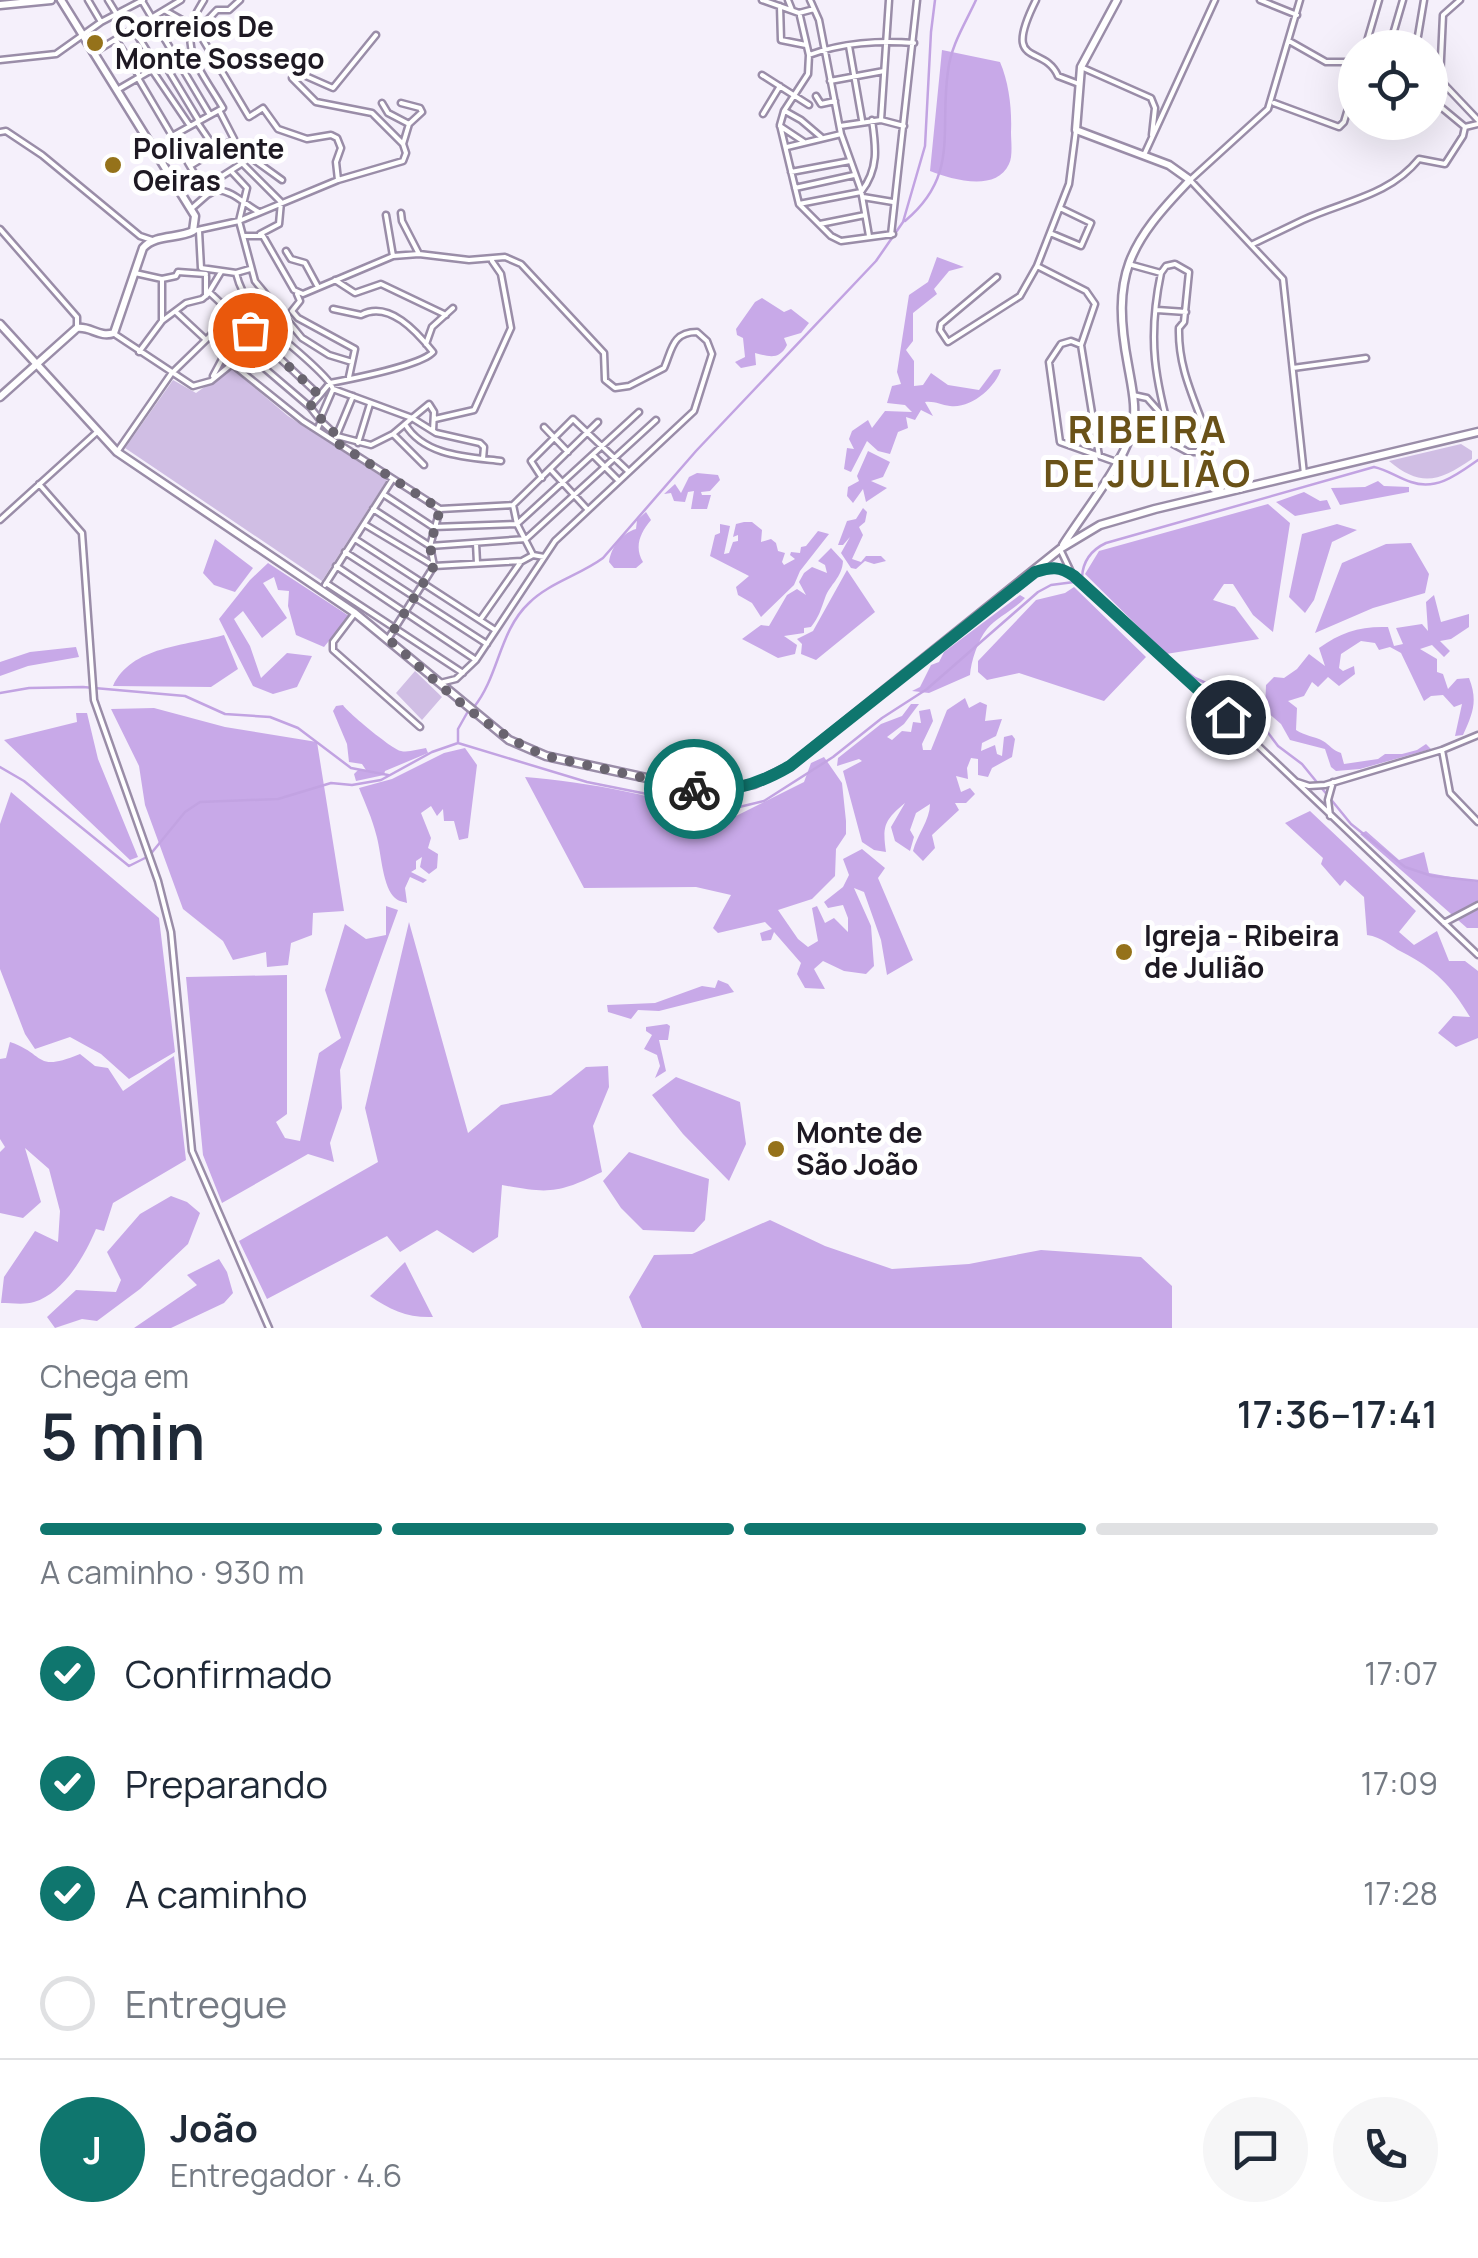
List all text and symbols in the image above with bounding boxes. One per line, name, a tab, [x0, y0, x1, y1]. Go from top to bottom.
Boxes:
place label: Correios De Monte Sossego	[115, 7, 325, 77]
map controls	[1338, 30, 1448, 140]
button: locate	[1338, 30, 1448, 140]
marker: Correios De Monte Sossego	[84, 32, 106, 54]
place label: Polivalente Oeiras	[133, 129, 284, 199]
marker: Polivalente Oeiras	[102, 154, 124, 176]
pin	[208, 288, 293, 373]
icon: bag	[223, 303, 278, 358]
district label: RIBEIRA DE JULIÃO	[1043, 402, 1253, 498]
pin	[1186, 675, 1271, 760]
icon: home	[1201, 690, 1256, 745]
courier	[644, 739, 744, 839]
icon: bike	[667, 762, 722, 817]
place label: Igreja - Ribeira de Julião	[1144, 916, 1339, 986]
marker: Igreja - Ribeira de Julião	[1113, 941, 1135, 963]
place label: Monte de São João	[796, 1113, 923, 1183]
marker: Monte de São João	[765, 1138, 787, 1160]
text: Chega em	[40, 1354, 189, 1398]
text: 17:36–17:41	[1237, 1387, 1438, 1439]
text: 5 min	[40, 1391, 205, 1480]
text: A caminho · 930 m	[40, 1550, 304, 1594]
icon: check	[40, 1646, 95, 1701]
text: Confirmado	[125, 1647, 332, 1699]
text: 17:07	[1364, 1651, 1438, 1695]
icon: check	[40, 1756, 95, 1811]
text: Preparando	[125, 1757, 328, 1809]
text: 17:09	[1361, 1761, 1438, 1805]
icon: check	[40, 1866, 95, 1921]
text: A caminho	[125, 1867, 307, 1919]
text: 17:28	[1363, 1871, 1438, 1915]
text: Entregue	[125, 1977, 287, 2029]
button: chat	[1203, 2097, 1308, 2202]
button: phone	[1333, 2097, 1438, 2202]
text: João	[170, 2101, 258, 2153]
text: J	[83, 2123, 102, 2175]
text: Entregador · 4.6	[170, 2153, 402, 2197]

